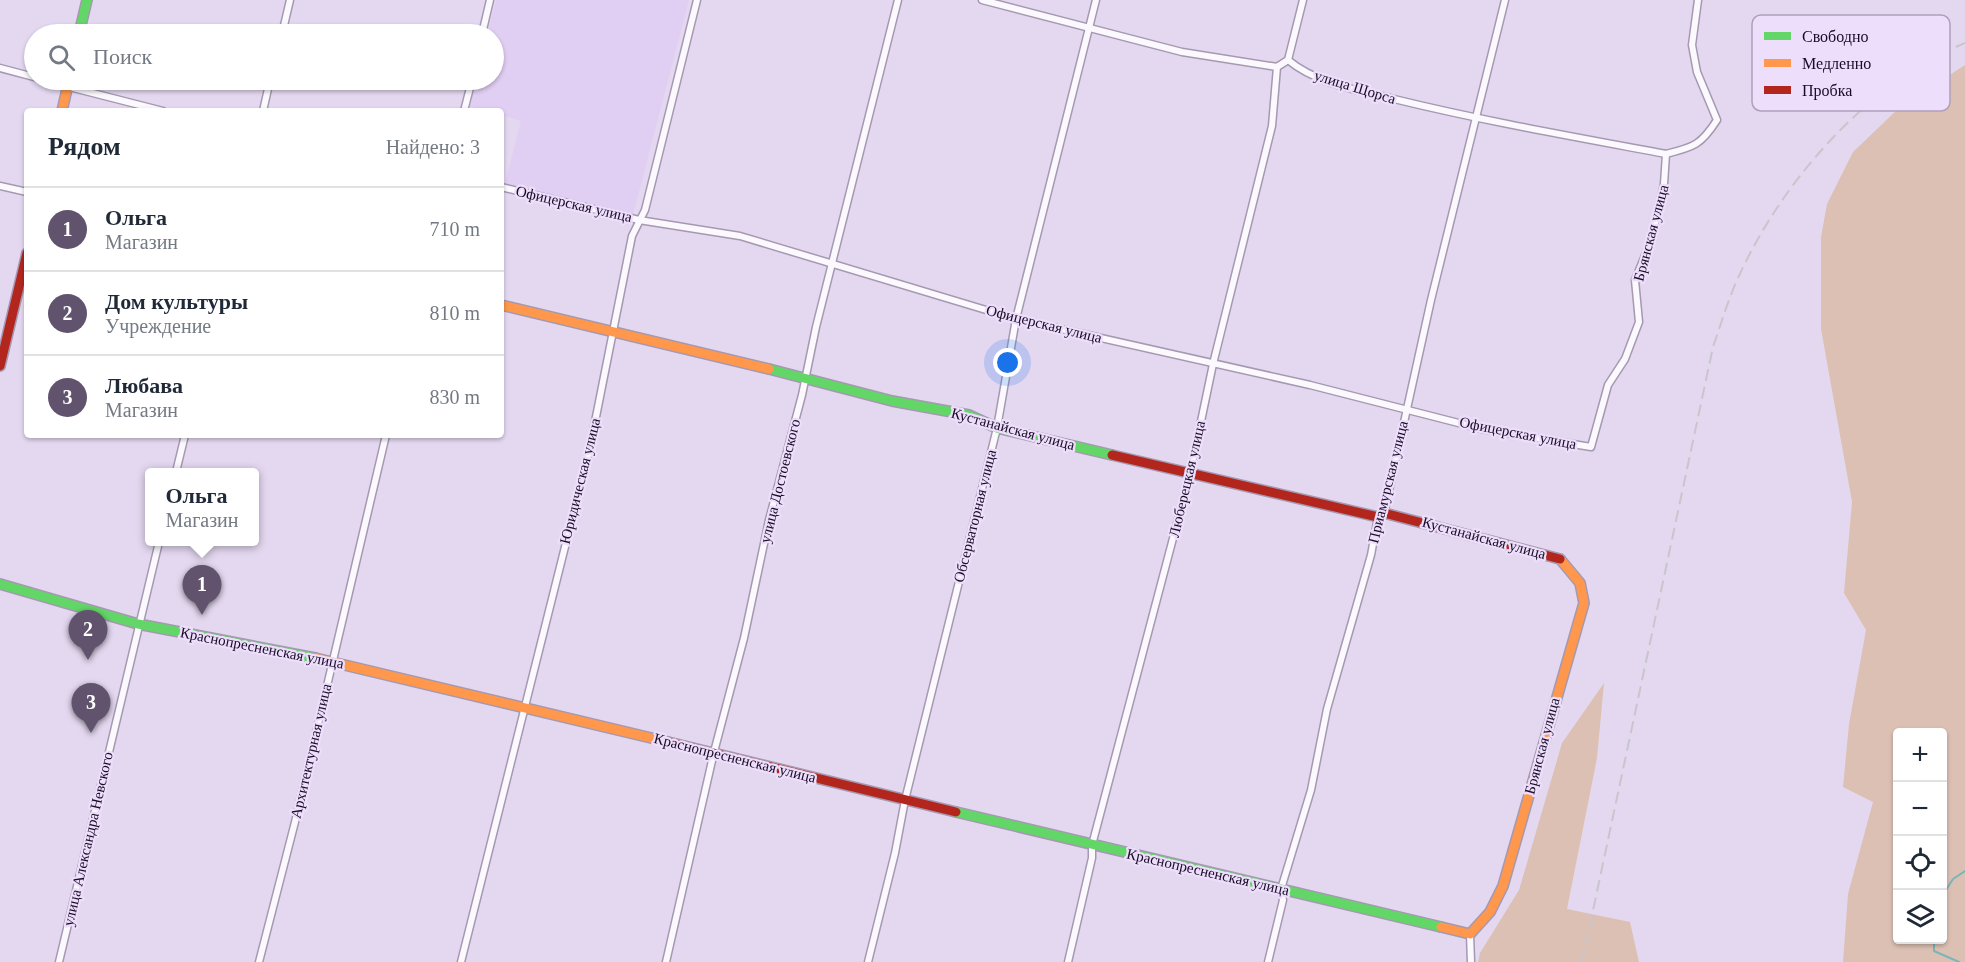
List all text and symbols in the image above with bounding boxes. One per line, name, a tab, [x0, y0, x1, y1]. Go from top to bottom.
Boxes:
legend	[1752, 15, 1950, 111]
search box	[24, 24, 504, 90]
text: Свободно	[1802, 28, 1869, 46]
icon: search	[45, 41, 78, 74]
text: Поиск	[93, 44, 152, 69]
text: Медленно	[1802, 55, 1871, 73]
street label: улица Щорса	[1312, 67, 1398, 107]
text: Пробка	[1802, 82, 1852, 100]
text: Рядом	[48, 132, 121, 161]
text: Найдено: 3	[386, 136, 480, 158]
street label: Офицерская улица	[514, 183, 634, 225]
street label: Брянская улица	[1630, 183, 1672, 283]
text: Ольга	[105, 205, 167, 230]
text: 1	[63, 218, 73, 240]
text: 710 m	[429, 218, 480, 240]
text: Магазин	[105, 231, 178, 253]
text: Дом культуры	[105, 289, 248, 314]
text: 2	[63, 302, 73, 324]
text: 810 m	[429, 302, 480, 324]
street label: Офицерская улица	[984, 302, 1104, 346]
text: Учреждение	[105, 315, 211, 337]
your location	[993, 348, 1022, 377]
text: Любава	[105, 373, 183, 398]
text: 3	[63, 386, 73, 408]
text: 830 m	[429, 386, 480, 408]
text: Магазин	[105, 399, 178, 421]
street label: Кустанайская улица	[949, 405, 1077, 453]
street label: Офицерская улица	[1458, 414, 1578, 452]
street label: Юридическая улица	[557, 416, 603, 546]
street label: улица Достоевского	[757, 417, 803, 545]
street label: Люберецкая улица	[1166, 419, 1208, 539]
street label: Приамурская улица	[1365, 419, 1411, 545]
street label: Обсерваторная улица	[951, 448, 999, 584]
popup	[145, 468, 259, 546]
text: Ольга	[165, 483, 228, 508]
text: Магазин	[165, 509, 239, 531]
street label: Кустанайская улица	[1420, 514, 1548, 562]
pin: 1	[182, 566, 222, 615]
pin: 2	[68, 610, 107, 660]
street label: Краснопресненская улица	[179, 624, 346, 672]
street label: Архитектурная улица	[288, 682, 334, 820]
pin: 3	[72, 684, 110, 733]
street label: Брянская улица	[1521, 696, 1563, 796]
map controls	[1893, 728, 1947, 944]
button: +	[1893, 728, 1947, 782]
street label: Краснопресненская улица	[652, 730, 818, 786]
street label: улица Александра Невского	[60, 750, 116, 928]
button: −	[1893, 782, 1947, 836]
button: locate	[1893, 836, 1947, 890]
street label: Краснопресненская улица	[1125, 845, 1291, 899]
button: layers	[1893, 890, 1947, 944]

